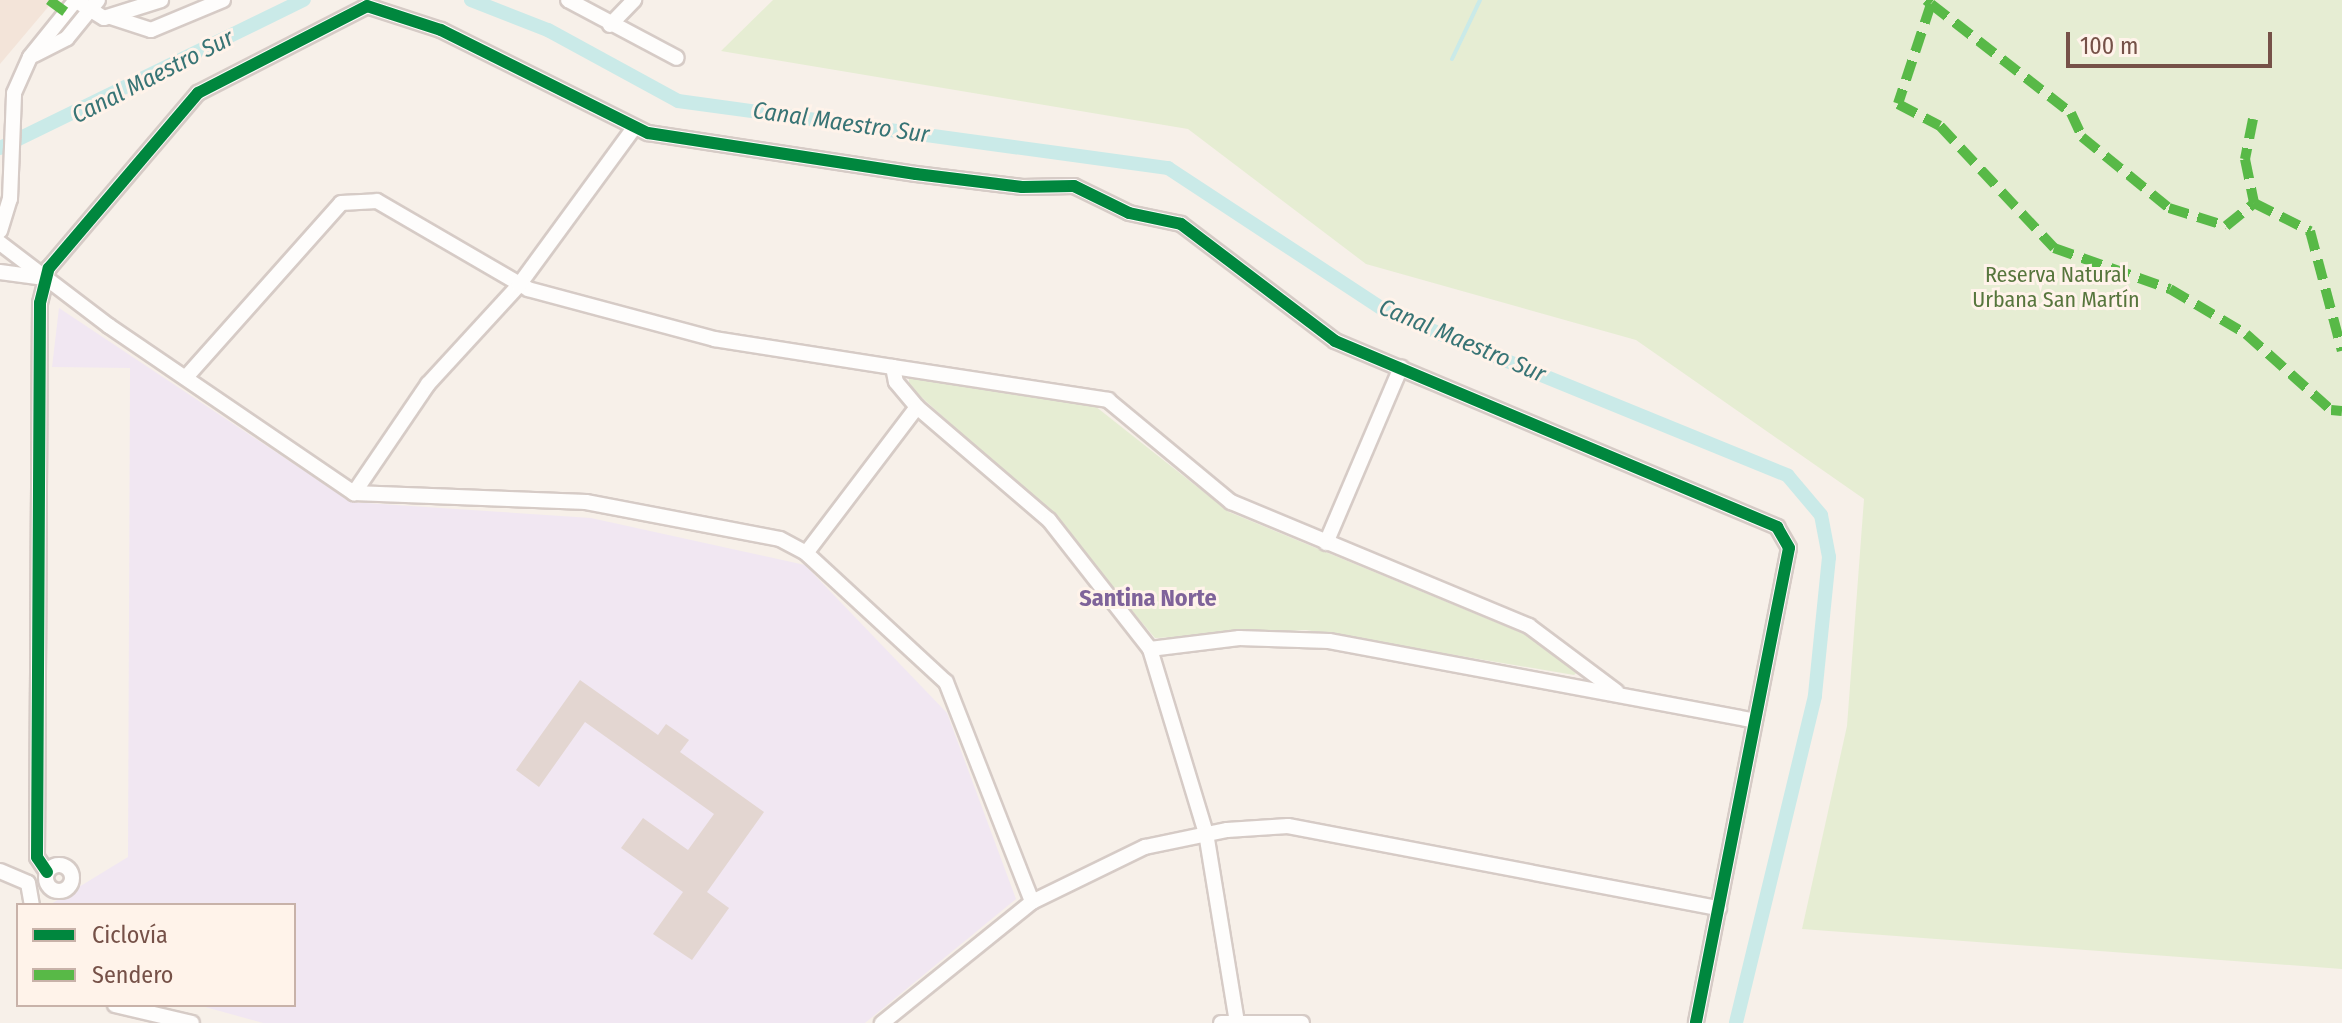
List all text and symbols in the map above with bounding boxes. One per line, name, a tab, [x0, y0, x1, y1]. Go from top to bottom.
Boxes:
scale bar	[2070, 16, 2276, 66]
water label: Canal Maestro Sur	[67, 24, 239, 130]
text: 100 m	[2080, 32, 2138, 60]
water label: Canal Maestro Sur	[751, 96, 931, 150]
park label: Reserva Natural Urbana San Martín	[1972, 261, 2140, 312]
water label: Canal Maestro Sur	[1375, 293, 1549, 389]
district label: Santina Norte	[1079, 585, 1217, 613]
legend	[16, 903, 296, 1007]
text: Ciclovía	[92, 921, 168, 949]
text: Sendero	[92, 961, 173, 989]

